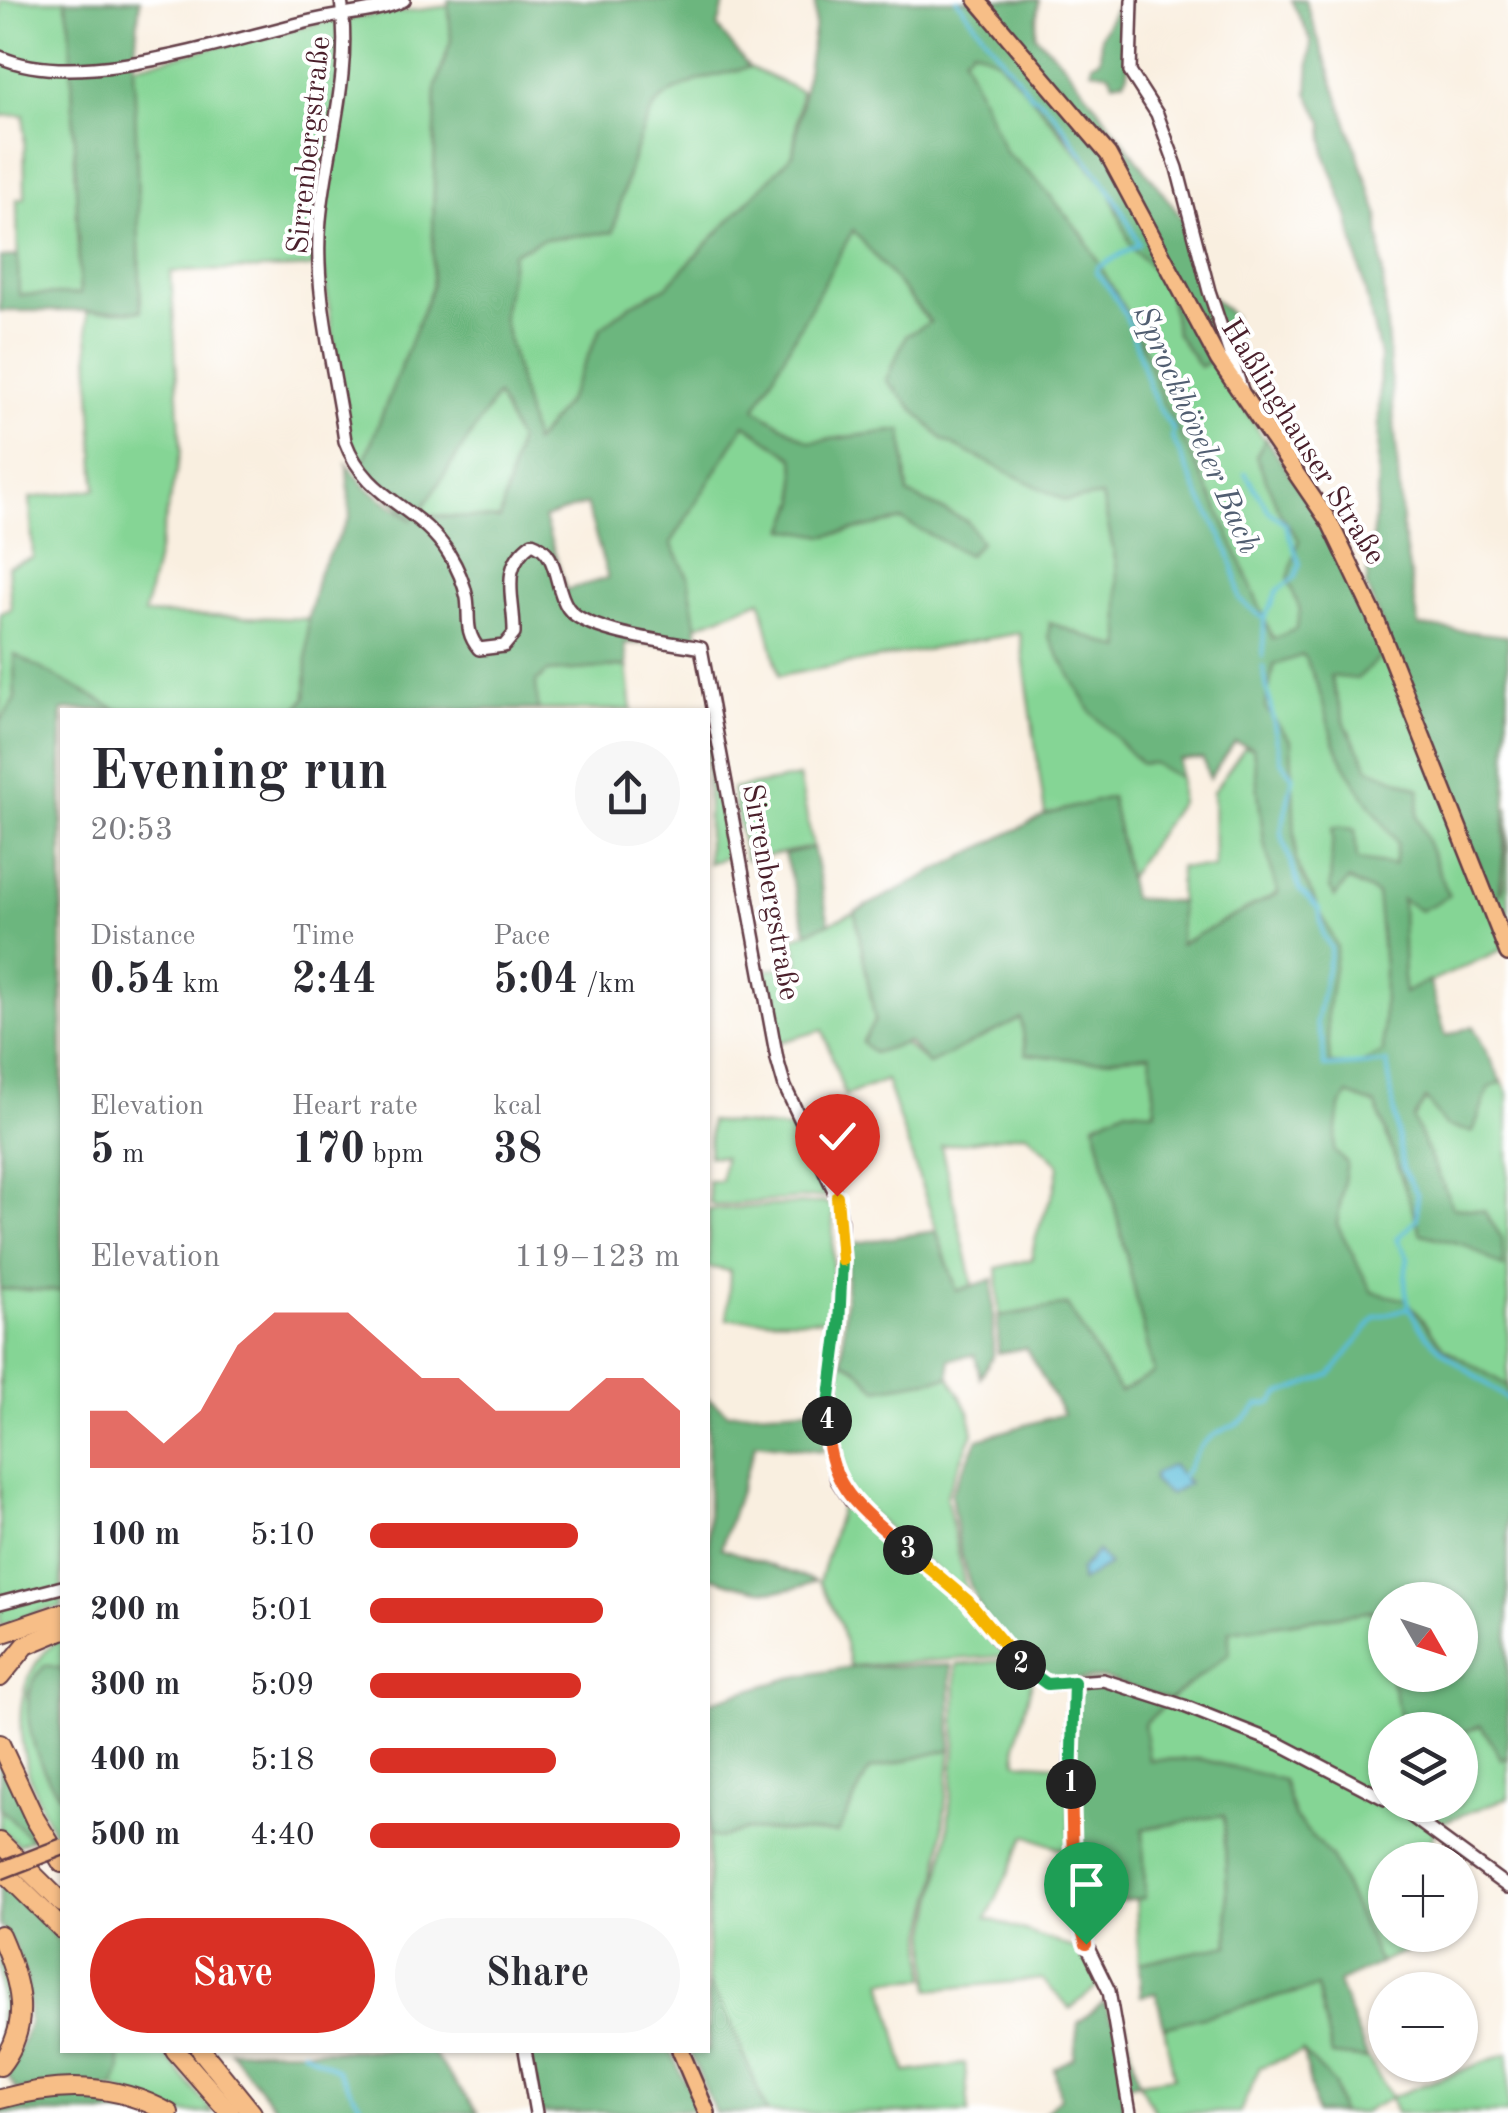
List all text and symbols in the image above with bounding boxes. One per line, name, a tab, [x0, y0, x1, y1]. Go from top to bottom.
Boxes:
street label: Sirrenbergstraße	[284, 35, 336, 256]
water label: Sprockhöveler Bach	[1126, 301, 1264, 559]
street label: Haßlinghauser Straße	[1215, 314, 1390, 570]
button: share	[575, 741, 680, 846]
text: Evening run	[90, 746, 388, 801]
street label: Sirrenbergstraße	[736, 782, 804, 1003]
text: 20:53	[90, 815, 173, 847]
text: Distance	[90, 923, 195, 951]
text: Time	[292, 923, 354, 951]
text: Pace	[493, 923, 550, 951]
text: 0.54	[90, 960, 175, 1002]
text: 2:44	[292, 960, 377, 1002]
text: 5:04	[493, 960, 578, 1002]
text: km	[175, 971, 219, 999]
text: /km	[578, 971, 635, 999]
text: Elevation	[90, 1093, 204, 1121]
text: Heart rate	[292, 1093, 418, 1121]
text: kcal	[493, 1093, 542, 1121]
pin	[795, 1094, 880, 1197]
icon: check	[810, 1109, 865, 1164]
text: 5	[90, 1130, 114, 1172]
text: 170	[292, 1130, 365, 1172]
text: 38	[493, 1130, 542, 1172]
text: m	[114, 1141, 144, 1169]
text: bpm	[365, 1141, 424, 1169]
text: Elevation	[90, 1242, 220, 1274]
text: 119–123 m	[514, 1242, 680, 1274]
pin: 4	[802, 1396, 852, 1446]
text: 4	[819, 1407, 835, 1435]
text: 100 m	[90, 1520, 180, 1552]
text: 5:10	[250, 1520, 315, 1552]
pin: 3	[883, 1525, 933, 1575]
text: 3	[900, 1536, 916, 1564]
north arrow	[1368, 1582, 1478, 1692]
map controls	[1368, 1582, 1478, 2082]
text: 200 m	[90, 1595, 180, 1627]
text: 5:01	[250, 1595, 315, 1627]
pin: 2	[996, 1640, 1046, 1690]
text: 2	[1013, 1651, 1029, 1679]
text: 300 m	[90, 1670, 180, 1702]
text: 5:09	[250, 1670, 315, 1702]
button: layers	[1368, 1712, 1478, 1822]
text: 400 m	[90, 1745, 180, 1777]
text: 5:18	[250, 1745, 315, 1777]
pin: 1	[1046, 1759, 1096, 1809]
text: 1	[1063, 1770, 1079, 1798]
text: 500 m	[90, 1820, 180, 1852]
text: 4:40	[250, 1820, 315, 1852]
pin	[1044, 1842, 1129, 1945]
button: +	[1368, 1842, 1478, 1952]
icon: arrive	[1059, 1857, 1114, 1912]
button: Save	[90, 1918, 375, 2033]
button: Share	[395, 1918, 680, 2033]
button: −	[1368, 1972, 1478, 2082]

